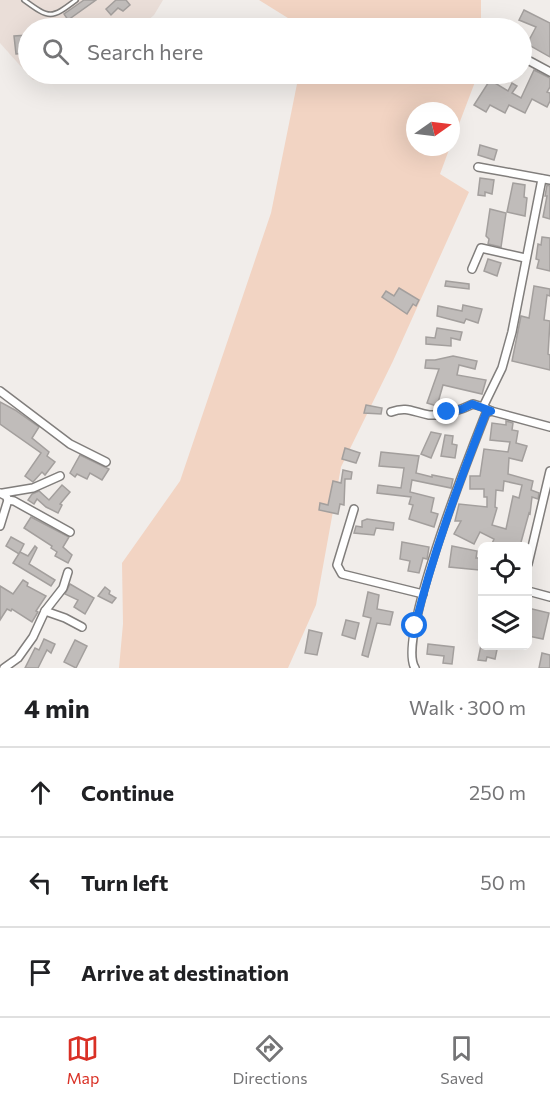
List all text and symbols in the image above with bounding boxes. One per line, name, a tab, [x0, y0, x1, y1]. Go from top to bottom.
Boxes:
search box	[18, 18, 532, 84]
icon: search	[39, 35, 72, 68]
text: Search here	[87, 38, 203, 65]
north arrow	[406, 102, 460, 156]
route end	[433, 398, 459, 424]
map controls	[478, 542, 532, 650]
button: locate	[478, 542, 532, 596]
button: layers	[478, 596, 532, 650]
route start	[401, 612, 427, 638]
text: 4 min	[24, 692, 90, 723]
text: Walk · 300 m	[409, 695, 526, 719]
icon: ahead	[24, 776, 57, 809]
text: Continue	[81, 779, 174, 806]
text: 250 m	[469, 780, 526, 804]
icon: left	[24, 866, 57, 899]
text: Turn left	[81, 869, 168, 896]
text: 50 m	[480, 870, 526, 894]
icon: arrive	[24, 956, 57, 989]
text: Arrive at destination	[81, 959, 289, 986]
tab: Map	[66, 1032, 99, 1087]
tab: Directions	[232, 1032, 307, 1087]
tab: Saved	[440, 1032, 484, 1087]

